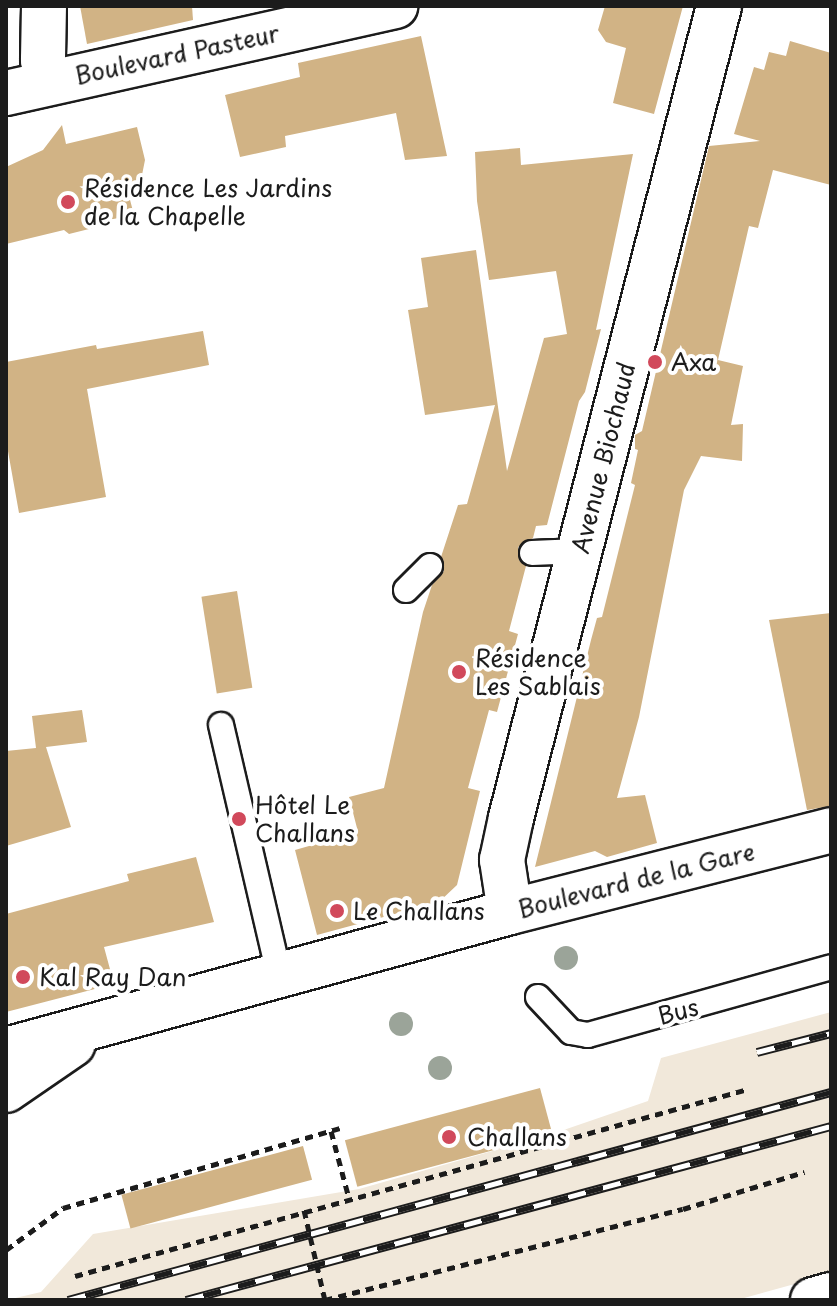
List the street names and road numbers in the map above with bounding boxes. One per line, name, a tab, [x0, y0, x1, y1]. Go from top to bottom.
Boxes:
street label: Boulevard Pasteur	[72, 18, 282, 90]
street label: Avenue Biochaud	[565, 359, 641, 557]
street label: Boulevard de la Gare	[515, 837, 757, 923]
street label: Bus	[655, 992, 701, 1030]

